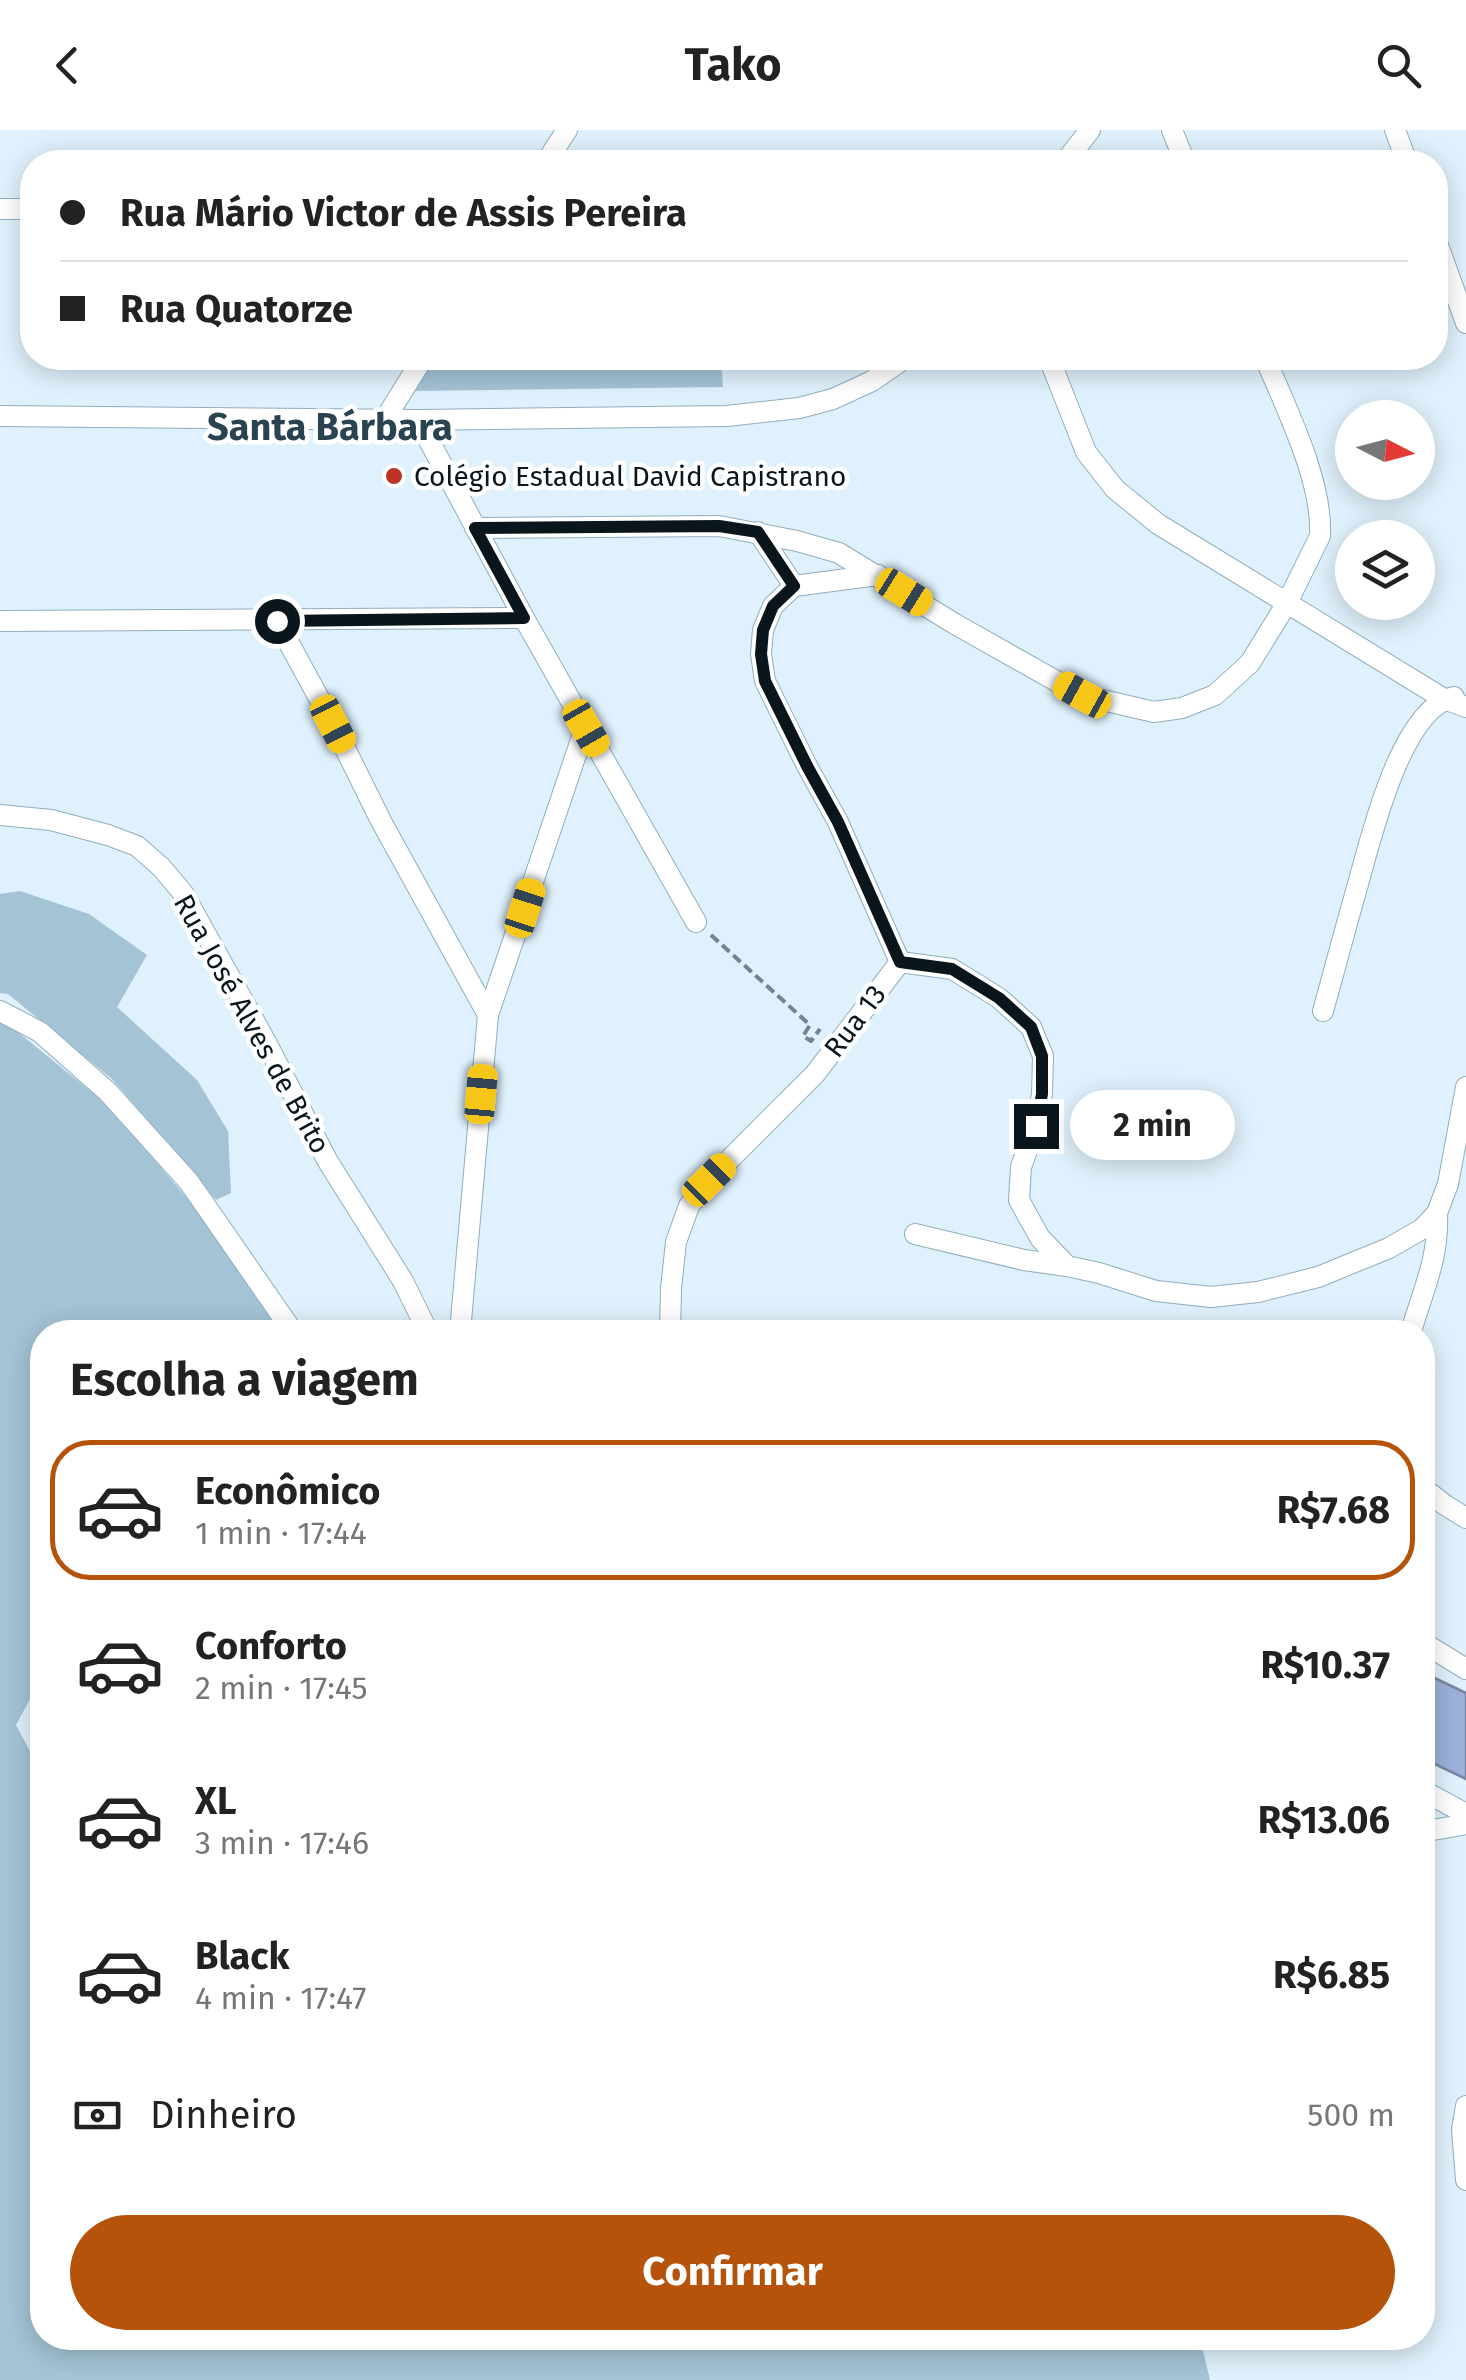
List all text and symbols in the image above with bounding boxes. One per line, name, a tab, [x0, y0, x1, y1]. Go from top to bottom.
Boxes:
icon: back	[40, 38, 95, 93]
text: Tako	[684, 38, 782, 92]
icon: search	[1371, 38, 1426, 93]
text: Rua Mário Victor de Assis Pereira	[120, 190, 687, 236]
text: Rua Quatorze	[120, 286, 353, 332]
north arrow	[1335, 400, 1435, 500]
map controls	[1335, 400, 1435, 620]
district label: Santa Bárbara	[207, 404, 453, 450]
place label: Colégio Estadual David Capistrano	[414, 460, 846, 493]
marker: Colégio Estadual David Capistrano	[383, 465, 405, 487]
button: layers	[1335, 520, 1435, 620]
car	[871, 563, 937, 621]
route start	[255, 599, 300, 644]
car	[1048, 667, 1116, 723]
car	[306, 690, 360, 758]
car	[558, 695, 614, 761]
car	[501, 875, 549, 941]
street label: Rua José Alves de Brito	[167, 889, 337, 1159]
street label: Rua 13	[817, 978, 893, 1064]
car	[463, 1063, 499, 1125]
callout: 2 min	[1071, 1091, 1236, 1161]
route end	[1014, 1104, 1059, 1149]
text: 2 min	[1113, 1106, 1192, 1144]
car	[677, 1148, 741, 1212]
text: Escolha a viagem	[70, 1353, 419, 1407]
icon: car	[75, 1465, 165, 1555]
text: Econômico	[195, 1468, 380, 1514]
text: R$7.68	[1277, 1487, 1390, 1533]
text: 1 min · 17:44	[195, 1514, 367, 1552]
icon: car	[75, 1620, 165, 1710]
text: Conforto	[195, 1623, 347, 1669]
text: R$10.37	[1260, 1642, 1390, 1688]
text: 2 min · 17:45	[195, 1669, 367, 1707]
icon: car	[75, 1775, 165, 1865]
text: XL	[195, 1778, 237, 1824]
text: R$13.06	[1258, 1797, 1390, 1843]
text: 3 min · 17:46	[195, 1824, 369, 1862]
icon: car	[75, 1930, 165, 2020]
text: Black	[195, 1933, 290, 1979]
text: R$6.85	[1273, 1952, 1390, 1998]
text: 4 min · 17:47	[195, 1979, 366, 2017]
icon: cash	[70, 2088, 125, 2143]
text: Dinheiro	[150, 2092, 297, 2138]
text: 500 m	[1307, 2096, 1395, 2134]
button: Confirmar	[70, 2215, 1395, 2330]

